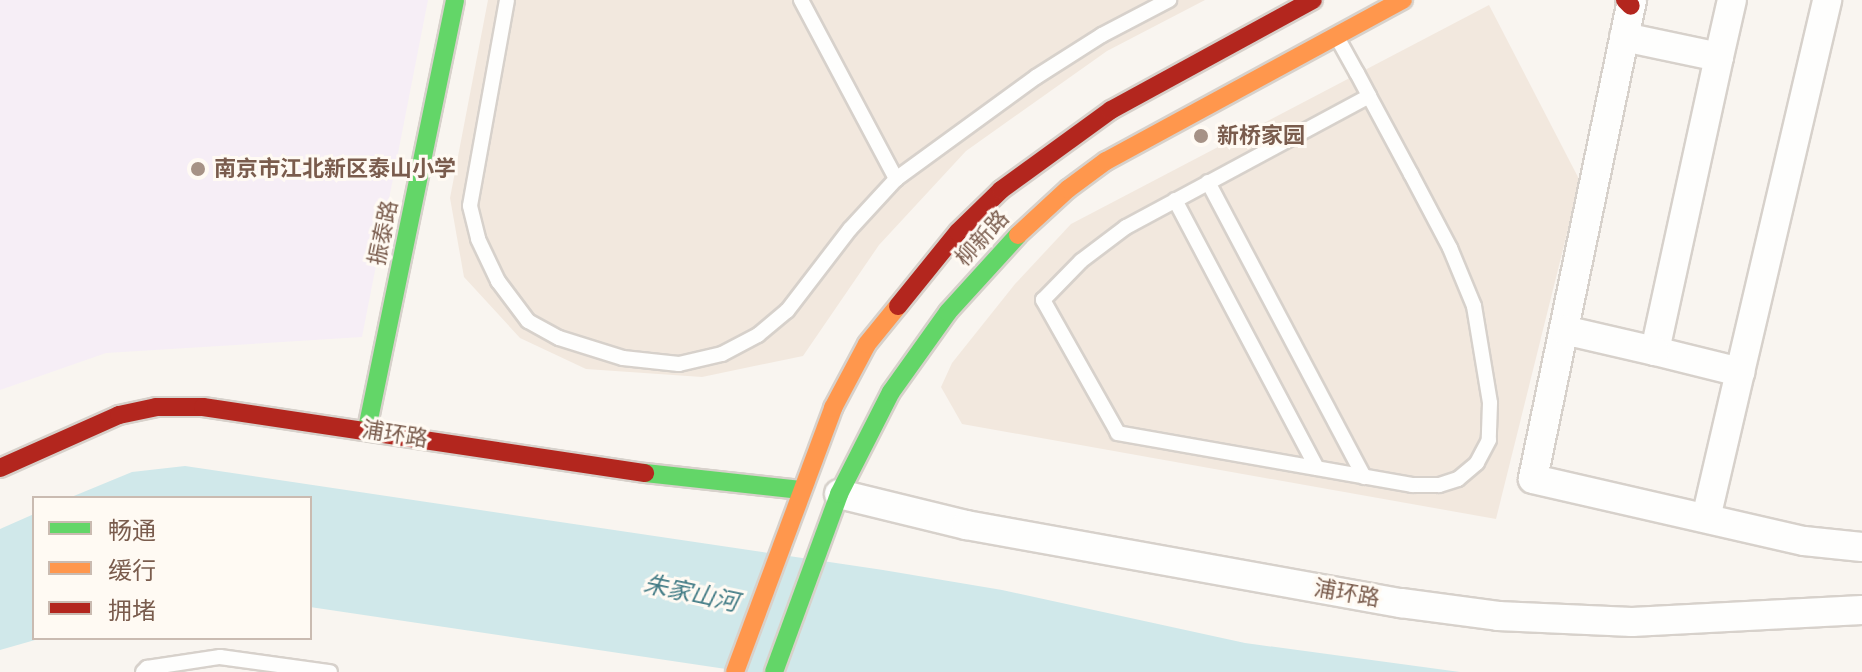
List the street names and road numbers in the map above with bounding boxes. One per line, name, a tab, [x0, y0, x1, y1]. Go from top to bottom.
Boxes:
street label: 振泰路	[363, 198, 403, 268]
street label: 柳新路	[950, 205, 1014, 271]
street label: 浦环路	[360, 416, 430, 452]
street label: 浦环路	[1312, 574, 1382, 612]

